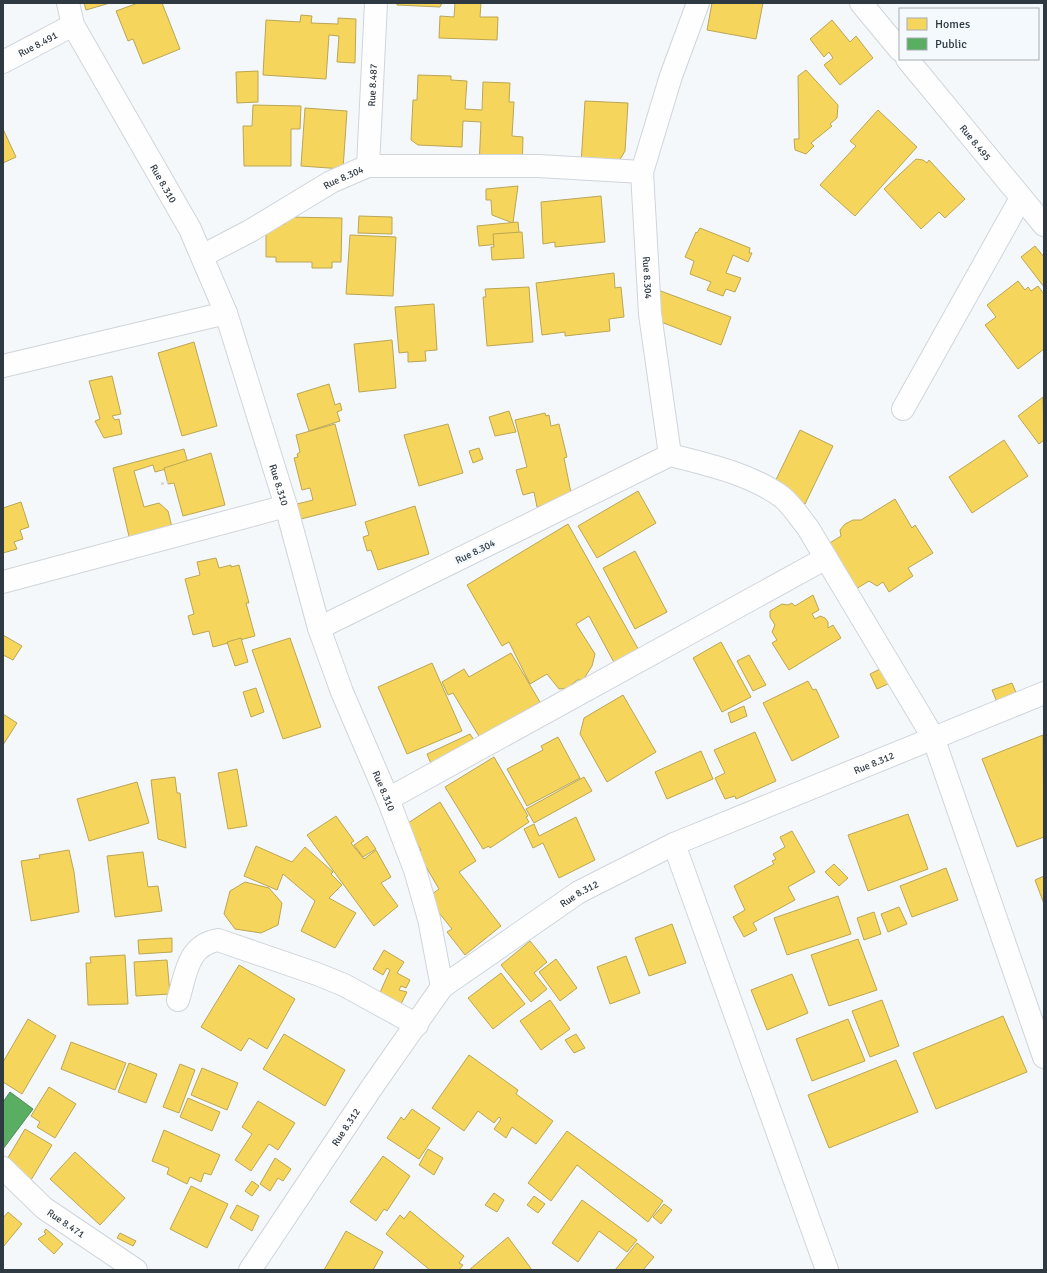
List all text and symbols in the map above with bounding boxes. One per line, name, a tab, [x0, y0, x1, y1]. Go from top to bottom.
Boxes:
legend	[899, 8, 1039, 60]
text: Homes	[935, 17, 970, 32]
street label: Rue 8.491	[16, 29, 60, 60]
text: Public	[935, 37, 967, 52]
street label: Rue 8.487	[366, 64, 380, 107]
street label: Rue 8.495	[957, 123, 993, 163]
street label: Rue 8.310	[147, 162, 179, 205]
street label: Rue 8.304	[321, 163, 366, 192]
street label: Rue 8.304	[640, 256, 654, 300]
street label: Rue 8.310	[266, 463, 291, 507]
street label: Rue 8.304	[454, 537, 498, 567]
street label: Rue 8.312	[852, 750, 896, 777]
street label: Rue 8.310	[370, 769, 397, 813]
street label: Rue 8.312	[558, 878, 601, 910]
street label: Rue 8.312	[329, 1106, 363, 1149]
street label: Rue 8.471	[45, 1207, 87, 1241]

